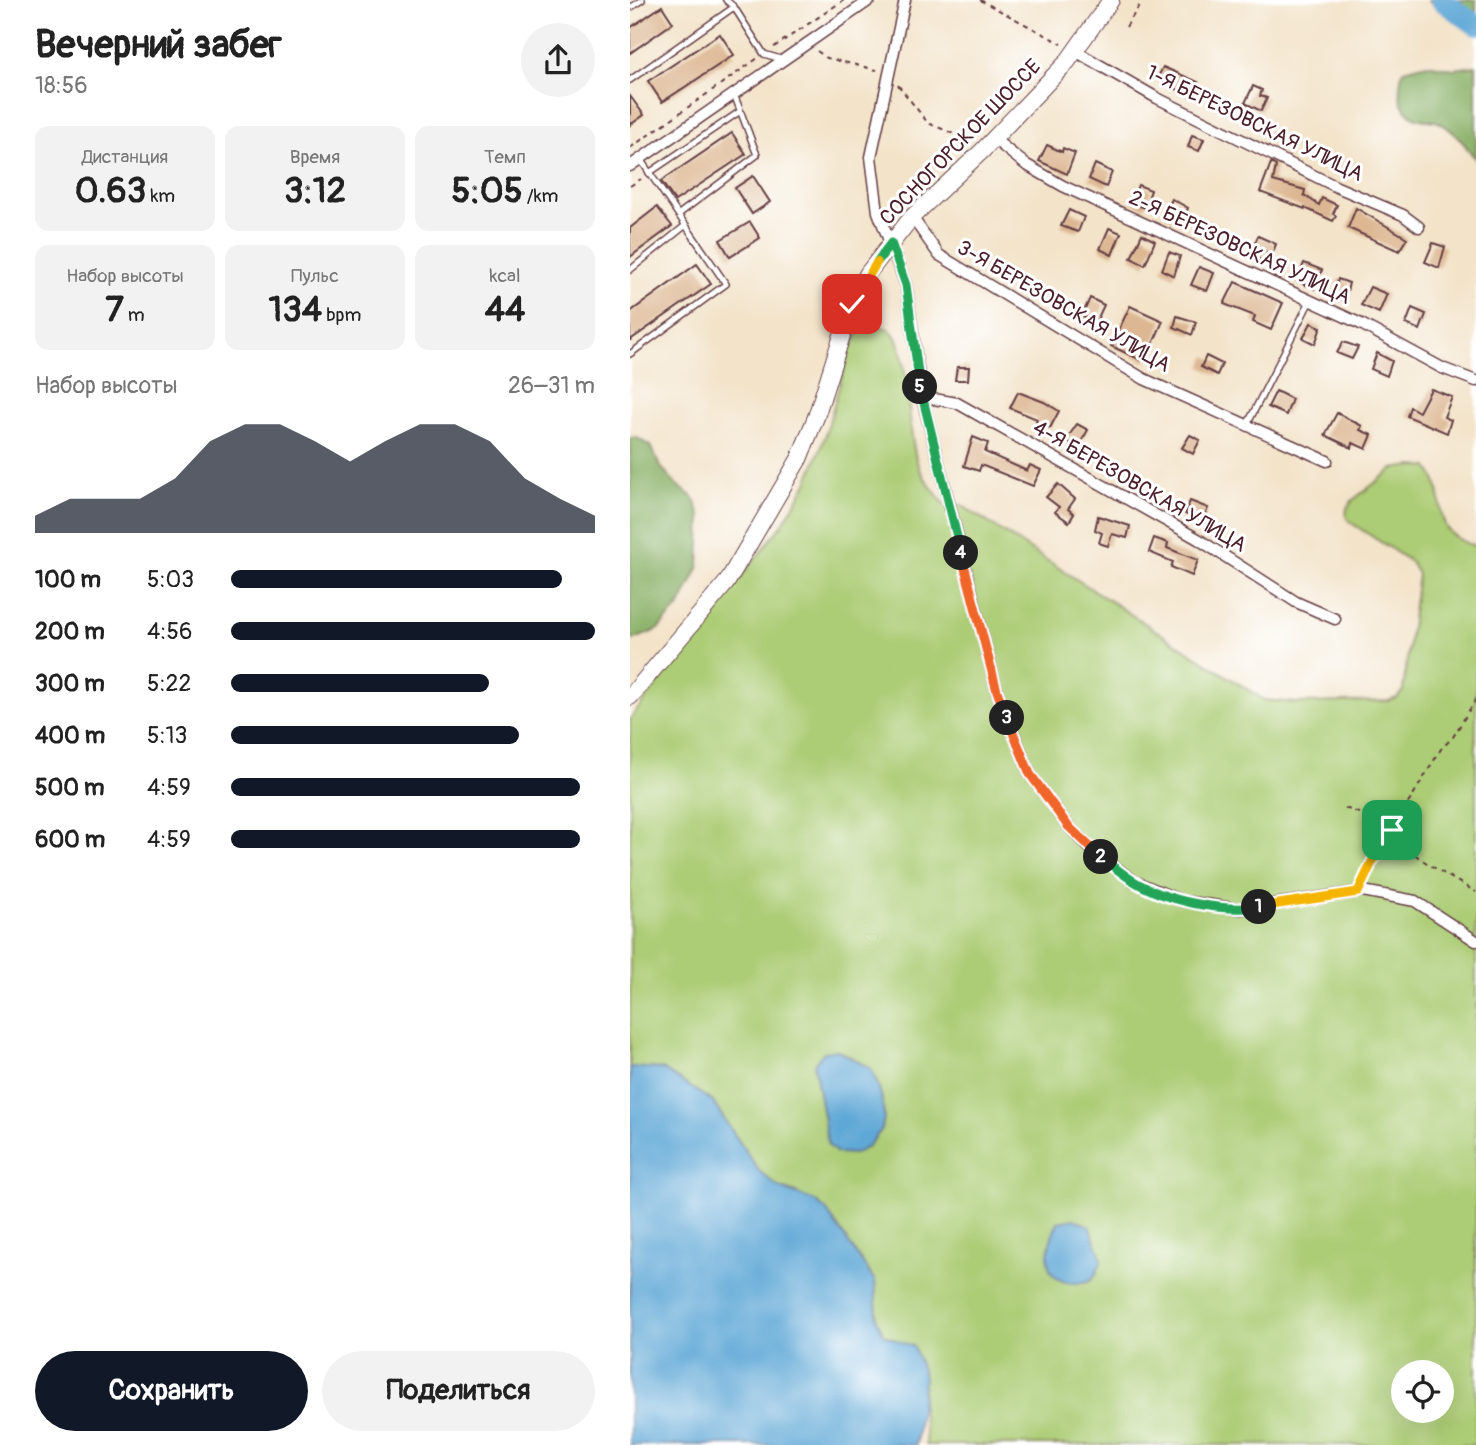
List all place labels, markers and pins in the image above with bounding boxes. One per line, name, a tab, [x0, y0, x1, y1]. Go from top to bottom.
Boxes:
pin	[822, 274, 882, 334]
pin: 5	[902, 370, 938, 404]
pin: 4	[944, 536, 978, 570]
pin: 3	[990, 700, 1024, 736]
pin	[1362, 800, 1422, 860]
pin: 2	[1084, 840, 1119, 874]
pin: 1	[1242, 890, 1276, 925]

